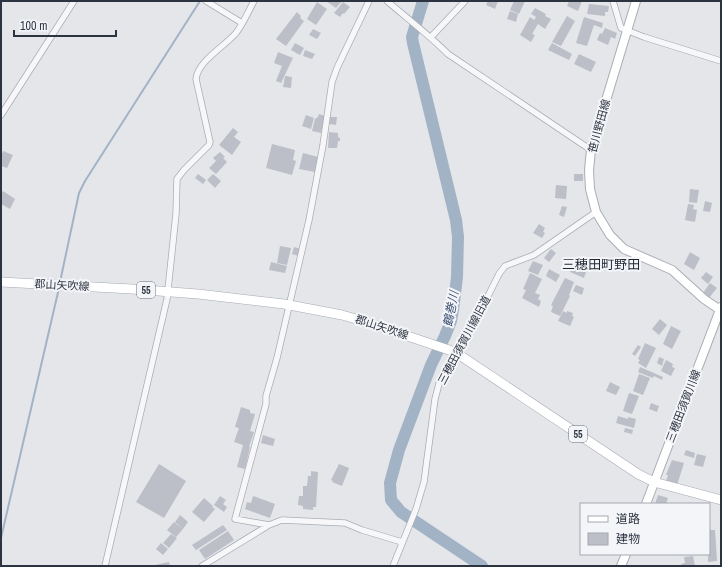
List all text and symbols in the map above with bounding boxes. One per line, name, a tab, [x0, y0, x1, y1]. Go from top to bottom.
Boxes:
scale bar	[14, 12, 116, 38]
text: 100 m	[20, 18, 47, 34]
street label: 笹川野田線	[585, 98, 613, 154]
district label: 三穂田町野田	[562, 256, 640, 273]
street label: 郡山矢吹線	[34, 277, 90, 293]
road number: 55	[137, 282, 155, 298]
water label: 鶴巻川	[440, 288, 463, 328]
street label: 三穂田須賀川線旧道	[435, 293, 493, 387]
street label: 郡山矢吹線	[354, 312, 410, 342]
street label: 三穂田須賀川線	[663, 368, 703, 444]
road number: 55	[569, 426, 587, 442]
legend	[580, 503, 710, 555]
text: 道路	[616, 511, 640, 527]
text: 建物	[616, 531, 640, 547]

